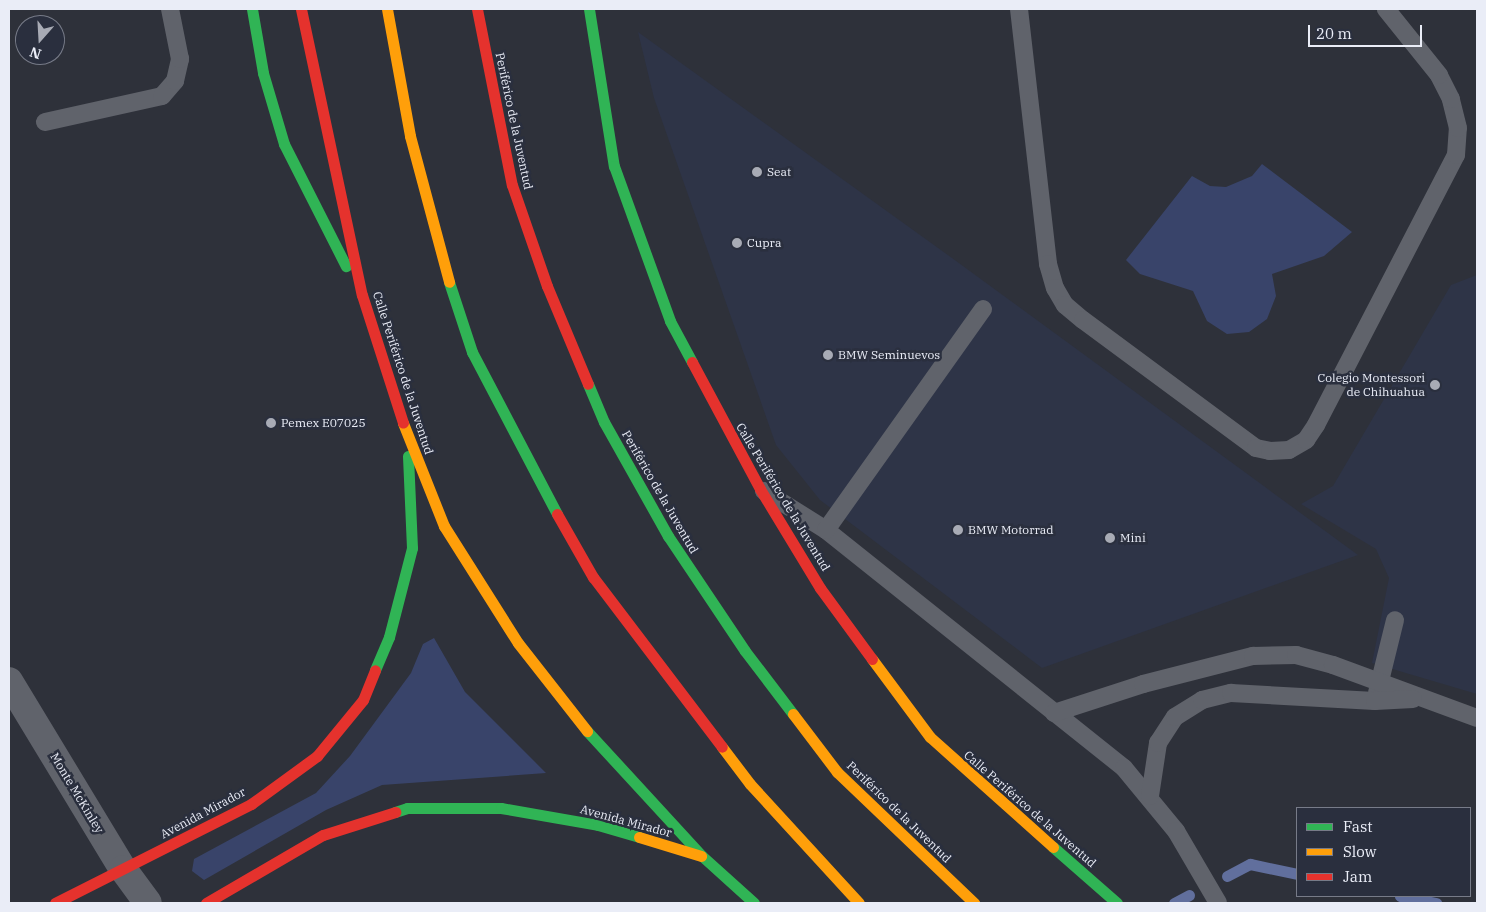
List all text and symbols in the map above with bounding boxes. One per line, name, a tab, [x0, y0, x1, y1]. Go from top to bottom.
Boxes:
north arrow	[15, 15, 65, 65]
scale bar	[1311, 15, 1425, 47]
text: 20 m	[1316, 24, 1352, 43]
text: N	[27, 43, 44, 64]
street label: Periférico de la Juventud	[492, 51, 536, 191]
place label: Seat	[767, 165, 791, 179]
marker: Seat	[751, 166, 763, 178]
place label: Cupra	[747, 236, 781, 250]
marker: Cupra	[731, 237, 743, 249]
street label: Calle Periférico de la Juventud	[370, 290, 436, 456]
place label: BMW Seminuevos	[838, 348, 940, 362]
marker: BMW Seminuevos	[822, 349, 834, 361]
place label: Colegio Montessori de Chihuahua	[1318, 371, 1425, 399]
marker: Colegio Montessori de Chihuahua	[1429, 379, 1441, 391]
place label: Pemex E07025	[281, 416, 366, 430]
marker: Pemex E07025	[265, 417, 277, 429]
street label: Calle Periférico de la Juventud	[733, 420, 833, 574]
street label: Periférico de la Juventud	[619, 428, 701, 556]
place label: BMW Motorrad	[968, 523, 1054, 537]
marker: BMW Motorrad	[952, 524, 964, 536]
place label: Mini	[1120, 531, 1146, 545]
marker: Mini	[1104, 532, 1116, 544]
street label: Calle Periférico de la Juventud	[961, 748, 1099, 870]
street label: Monte McKinley	[47, 750, 107, 836]
street label: Periférico de la Juventud	[844, 758, 954, 866]
street label: Avenida Mirador	[158, 785, 248, 841]
street label: Avenida Mirador	[579, 802, 673, 840]
legend	[1296, 807, 1471, 897]
text: Fast	[1343, 817, 1373, 836]
text: Slow	[1343, 842, 1376, 861]
text: Jam	[1343, 867, 1372, 886]

